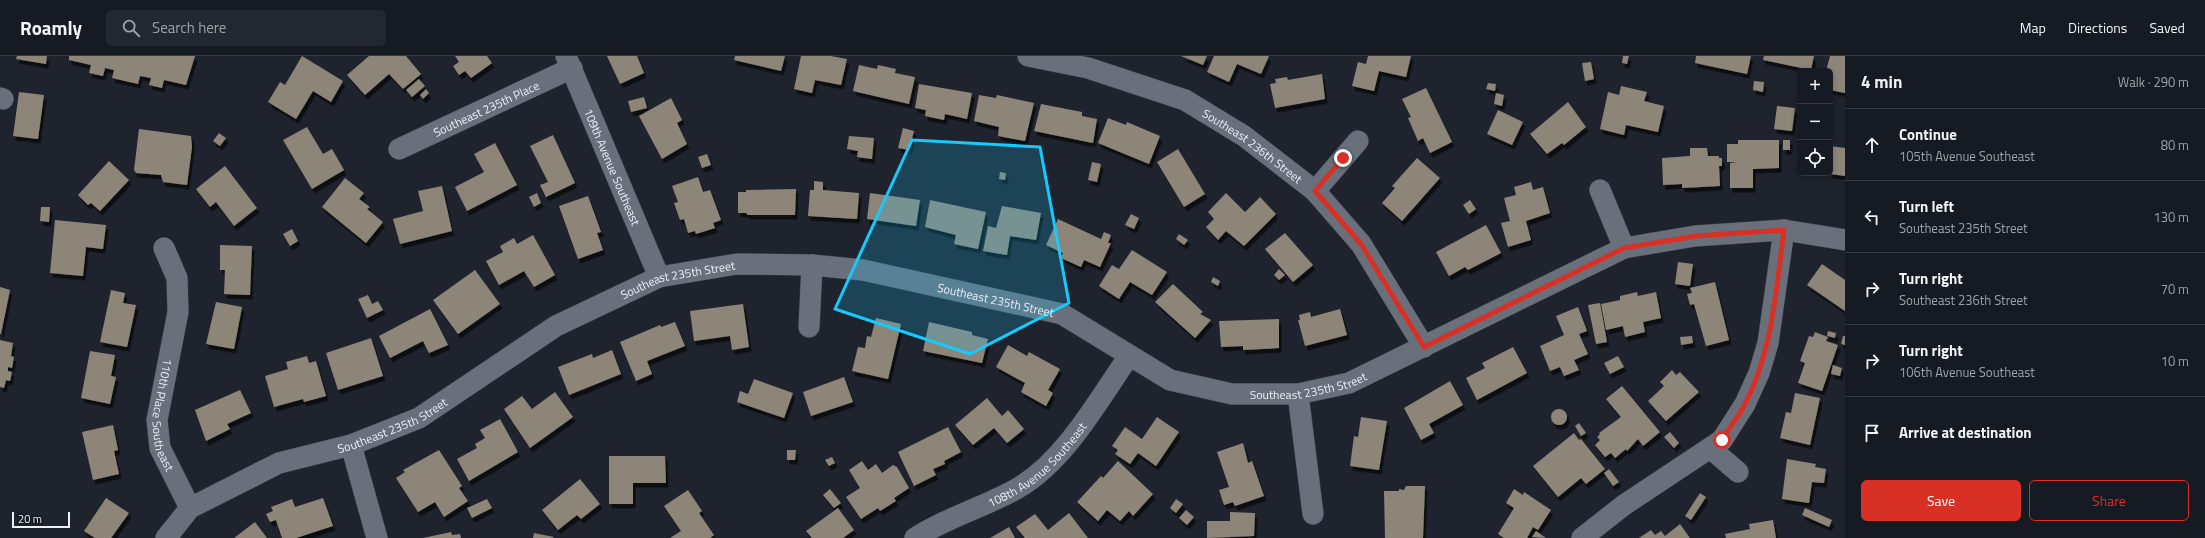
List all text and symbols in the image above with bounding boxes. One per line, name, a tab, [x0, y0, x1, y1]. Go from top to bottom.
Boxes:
search box	[106, 10, 386, 46]
text: Roamly	[20, 13, 82, 42]
text: Search here	[152, 16, 226, 39]
icon: search	[120, 17, 142, 39]
text: Map	[2020, 17, 2046, 38]
text: Directions	[2068, 17, 2127, 38]
text: Saved	[2149, 17, 2185, 38]
map controls	[1797, 68, 1833, 176]
button: +	[1797, 68, 1833, 104]
text: 4 min	[1861, 69, 1902, 95]
text: Walk · 290 m	[2118, 72, 2189, 92]
street label: Southeast 235th Place	[430, 75, 542, 141]
street label: Southeast 236th Street	[1199, 103, 1307, 188]
button: −	[1797, 104, 1833, 140]
street label: 109th Avenue Southeast	[579, 105, 646, 229]
text: Continue	[1899, 123, 1957, 146]
icon: ahead	[1861, 134, 1883, 156]
text: 80 m	[2161, 135, 2189, 155]
button: locate	[1797, 140, 1833, 176]
text: 105th Avenue Southeast	[1899, 146, 2035, 166]
route end	[1334, 149, 1352, 167]
text: Turn left	[1899, 195, 1954, 218]
icon: left	[1861, 206, 1883, 228]
text: 130 m	[2153, 207, 2189, 227]
text: Southeast 235th Street	[1899, 218, 2028, 238]
street label: Southeast 235th Street	[617, 255, 737, 304]
text: Turn right	[1899, 267, 1963, 290]
street label: Southeast 235th Street	[936, 277, 1057, 322]
icon: right	[1861, 278, 1883, 300]
text: 70 m	[2161, 279, 2189, 299]
text: Southeast 236th Street	[1899, 290, 2028, 310]
text: Turn right	[1899, 339, 1963, 362]
icon: right	[1861, 350, 1883, 372]
text: 10 m	[2161, 351, 2189, 371]
street label: 110th Place Southeast	[147, 357, 180, 475]
text: 106th Avenue Southeast	[1899, 362, 2035, 382]
street label: Southeast 235th Street	[1250, 366, 1370, 404]
street label: Southeast 235th Street	[335, 392, 451, 458]
street label: 108th Avenue Southeast	[984, 417, 1091, 512]
text: Arrive at destination	[1899, 421, 2032, 444]
icon: arrive	[1861, 422, 1883, 444]
route start	[1713, 431, 1731, 449]
button: Save	[1861, 480, 2021, 521]
button: Share	[2029, 480, 2189, 521]
scale bar	[12, 510, 70, 529]
text: 20 m	[18, 511, 42, 527]

